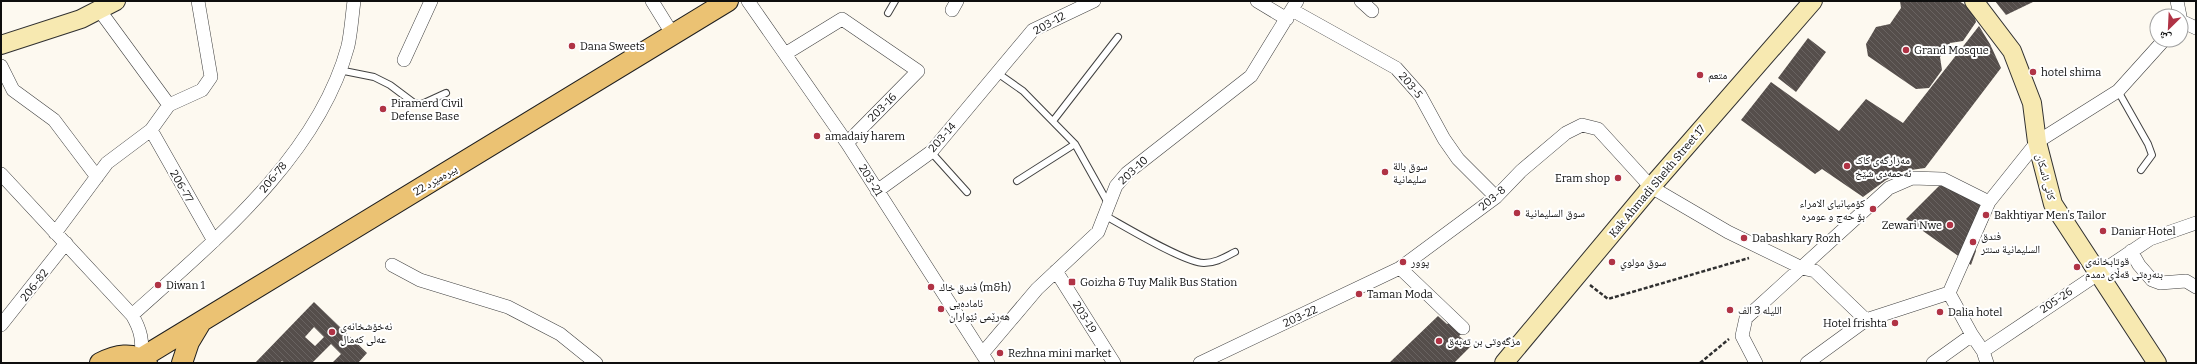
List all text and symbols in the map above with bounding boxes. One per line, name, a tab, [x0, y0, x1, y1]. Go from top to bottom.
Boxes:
north arrow	[2149, 8, 2189, 48]
street label: 203-12	[1031, 9, 1067, 37]
text: ش	[2157, 27, 2174, 45]
place label: Dana Sweets	[580, 40, 645, 53]
marker: Dana Sweets	[567, 41, 577, 51]
place label: Grand Mosque	[1914, 44, 1989, 57]
marker: Grand Mosque	[1901, 45, 1911, 55]
place label: hotel shima	[2041, 66, 2101, 79]
marker: hotel shima	[2028, 67, 2038, 77]
place label: متعم	[1708, 69, 1727, 83]
street label: 203-5	[1396, 70, 1425, 101]
marker: متعم	[1695, 70, 1705, 80]
street label: 203-16	[865, 90, 899, 124]
place label: Piramerd Civil Defense Base	[391, 97, 463, 123]
marker: Piramerd Civil Defense Base	[378, 104, 388, 114]
street label: 203-14	[926, 120, 959, 155]
street label: Kak Ahmadi Shekh Street 17	[1607, 122, 1708, 240]
place label: amadaiy harem	[825, 130, 906, 143]
marker: amadaiy harem	[812, 131, 822, 141]
street label: کانی ئاسکان	[2033, 153, 2058, 202]
street label: 203-10	[1116, 154, 1151, 187]
place label: مەزارگەی کاک ئەحمەدی شێخ	[1855, 154, 1912, 180]
street label: 206-78	[257, 159, 290, 195]
place label: سوق بالة سليمانية	[1393, 160, 1428, 186]
marker: مەزارگەی کاک ئەحمەدی شێخ	[1842, 161, 1852, 171]
street label: 22 پیرەمێرد	[411, 162, 460, 199]
street label: 203-21	[856, 162, 886, 199]
marker: سوق بالة سليمانية	[1380, 167, 1390, 177]
street label: 206-77	[167, 168, 196, 205]
place label: Eram shop	[1555, 172, 1610, 185]
marker: Eram shop	[1613, 173, 1623, 183]
street label: 203-8	[1476, 183, 1508, 213]
place label: کۆمپانیای الامراء بۆ حەج و عومرە	[1800, 197, 1865, 223]
marker: کۆمپانیای الامراء بۆ حەج و عومرە	[1868, 204, 1878, 214]
place label: سوق السليمانية	[1525, 207, 1585, 220]
marker: سوق السليمانية	[1512, 208, 1522, 218]
place label: Bakhtiyar Men’s Tailor	[1994, 209, 2106, 222]
marker: Bakhtiyar Men’s Tailor	[1981, 210, 1991, 220]
place label: Zewari Nwe	[1882, 219, 1942, 232]
marker: Zewari Nwe	[1945, 220, 1955, 230]
place label: Daniar Hotel	[2111, 225, 2176, 238]
marker: Daniar Hotel	[2098, 226, 2108, 236]
place label: فندق السليمانية سنتر	[1980, 230, 2040, 256]
place label: Dabashkary Rozh	[1752, 232, 1841, 245]
marker: Dabashkary Rozh	[1739, 233, 1749, 243]
marker: فندق السليمانية سنتر	[1968, 237, 1978, 247]
place label: قوتابخانەی بنەڕەتی قەڵای دمدم	[2085, 255, 2163, 283]
place label: پوور	[1410, 256, 1430, 269]
place label: سوق مولوي	[1620, 256, 1666, 271]
marker: پوور	[1398, 257, 1408, 267]
marker: سوق مولوي	[1607, 257, 1617, 267]
marker: قوتابخانەی بنەڕەتی قەڵای دمدم	[2072, 262, 2082, 272]
street label: 206-82	[18, 267, 51, 304]
place label: Goizha & Tuy Malik Bus Station	[1080, 276, 1237, 289]
marker: Goizha & Tuy Malik Bus Station	[1067, 277, 1077, 287]
place label: Diwan 1	[166, 279, 206, 292]
marker: Diwan 1	[153, 280, 163, 290]
place label: فندق خاك (m&h)	[939, 281, 1011, 294]
marker: فندق خاك (m&h)	[926, 282, 936, 292]
street label: 205-26	[2038, 285, 2075, 316]
place label: Taman Moda	[1367, 288, 1433, 301]
marker: Taman Moda	[1354, 289, 1364, 299]
place label: ئامادەیی ھەرێمی ئێواران	[949, 297, 1010, 323]
street label: 203-19	[1070, 299, 1099, 335]
street label: 203-22	[1281, 303, 1319, 330]
marker: ئامادەیی ھەرێمی ئێواران	[936, 304, 946, 314]
place label: الليله 3 الف	[1738, 304, 1782, 317]
marker: الليله 3 الف	[1725, 305, 1735, 315]
place label: Dalia hotel	[1948, 306, 2002, 319]
marker: Dalia hotel	[1935, 307, 1945, 317]
place label: Hotel frishta	[1823, 317, 1887, 330]
marker: Hotel frishta	[1890, 318, 1900, 328]
place label: نەخۆشخانەی عەلی کەمال	[340, 320, 392, 346]
marker: نەخۆشخانەی عەلی کەمال	[327, 327, 337, 337]
place label: مزگەوتی بن تەبەق	[1447, 335, 1520, 348]
marker: مزگەوتی بن تەبەق	[1434, 336, 1444, 346]
place label: Rezhna mini market	[1008, 347, 1112, 360]
marker: Rezhna mini market	[995, 348, 1005, 358]

